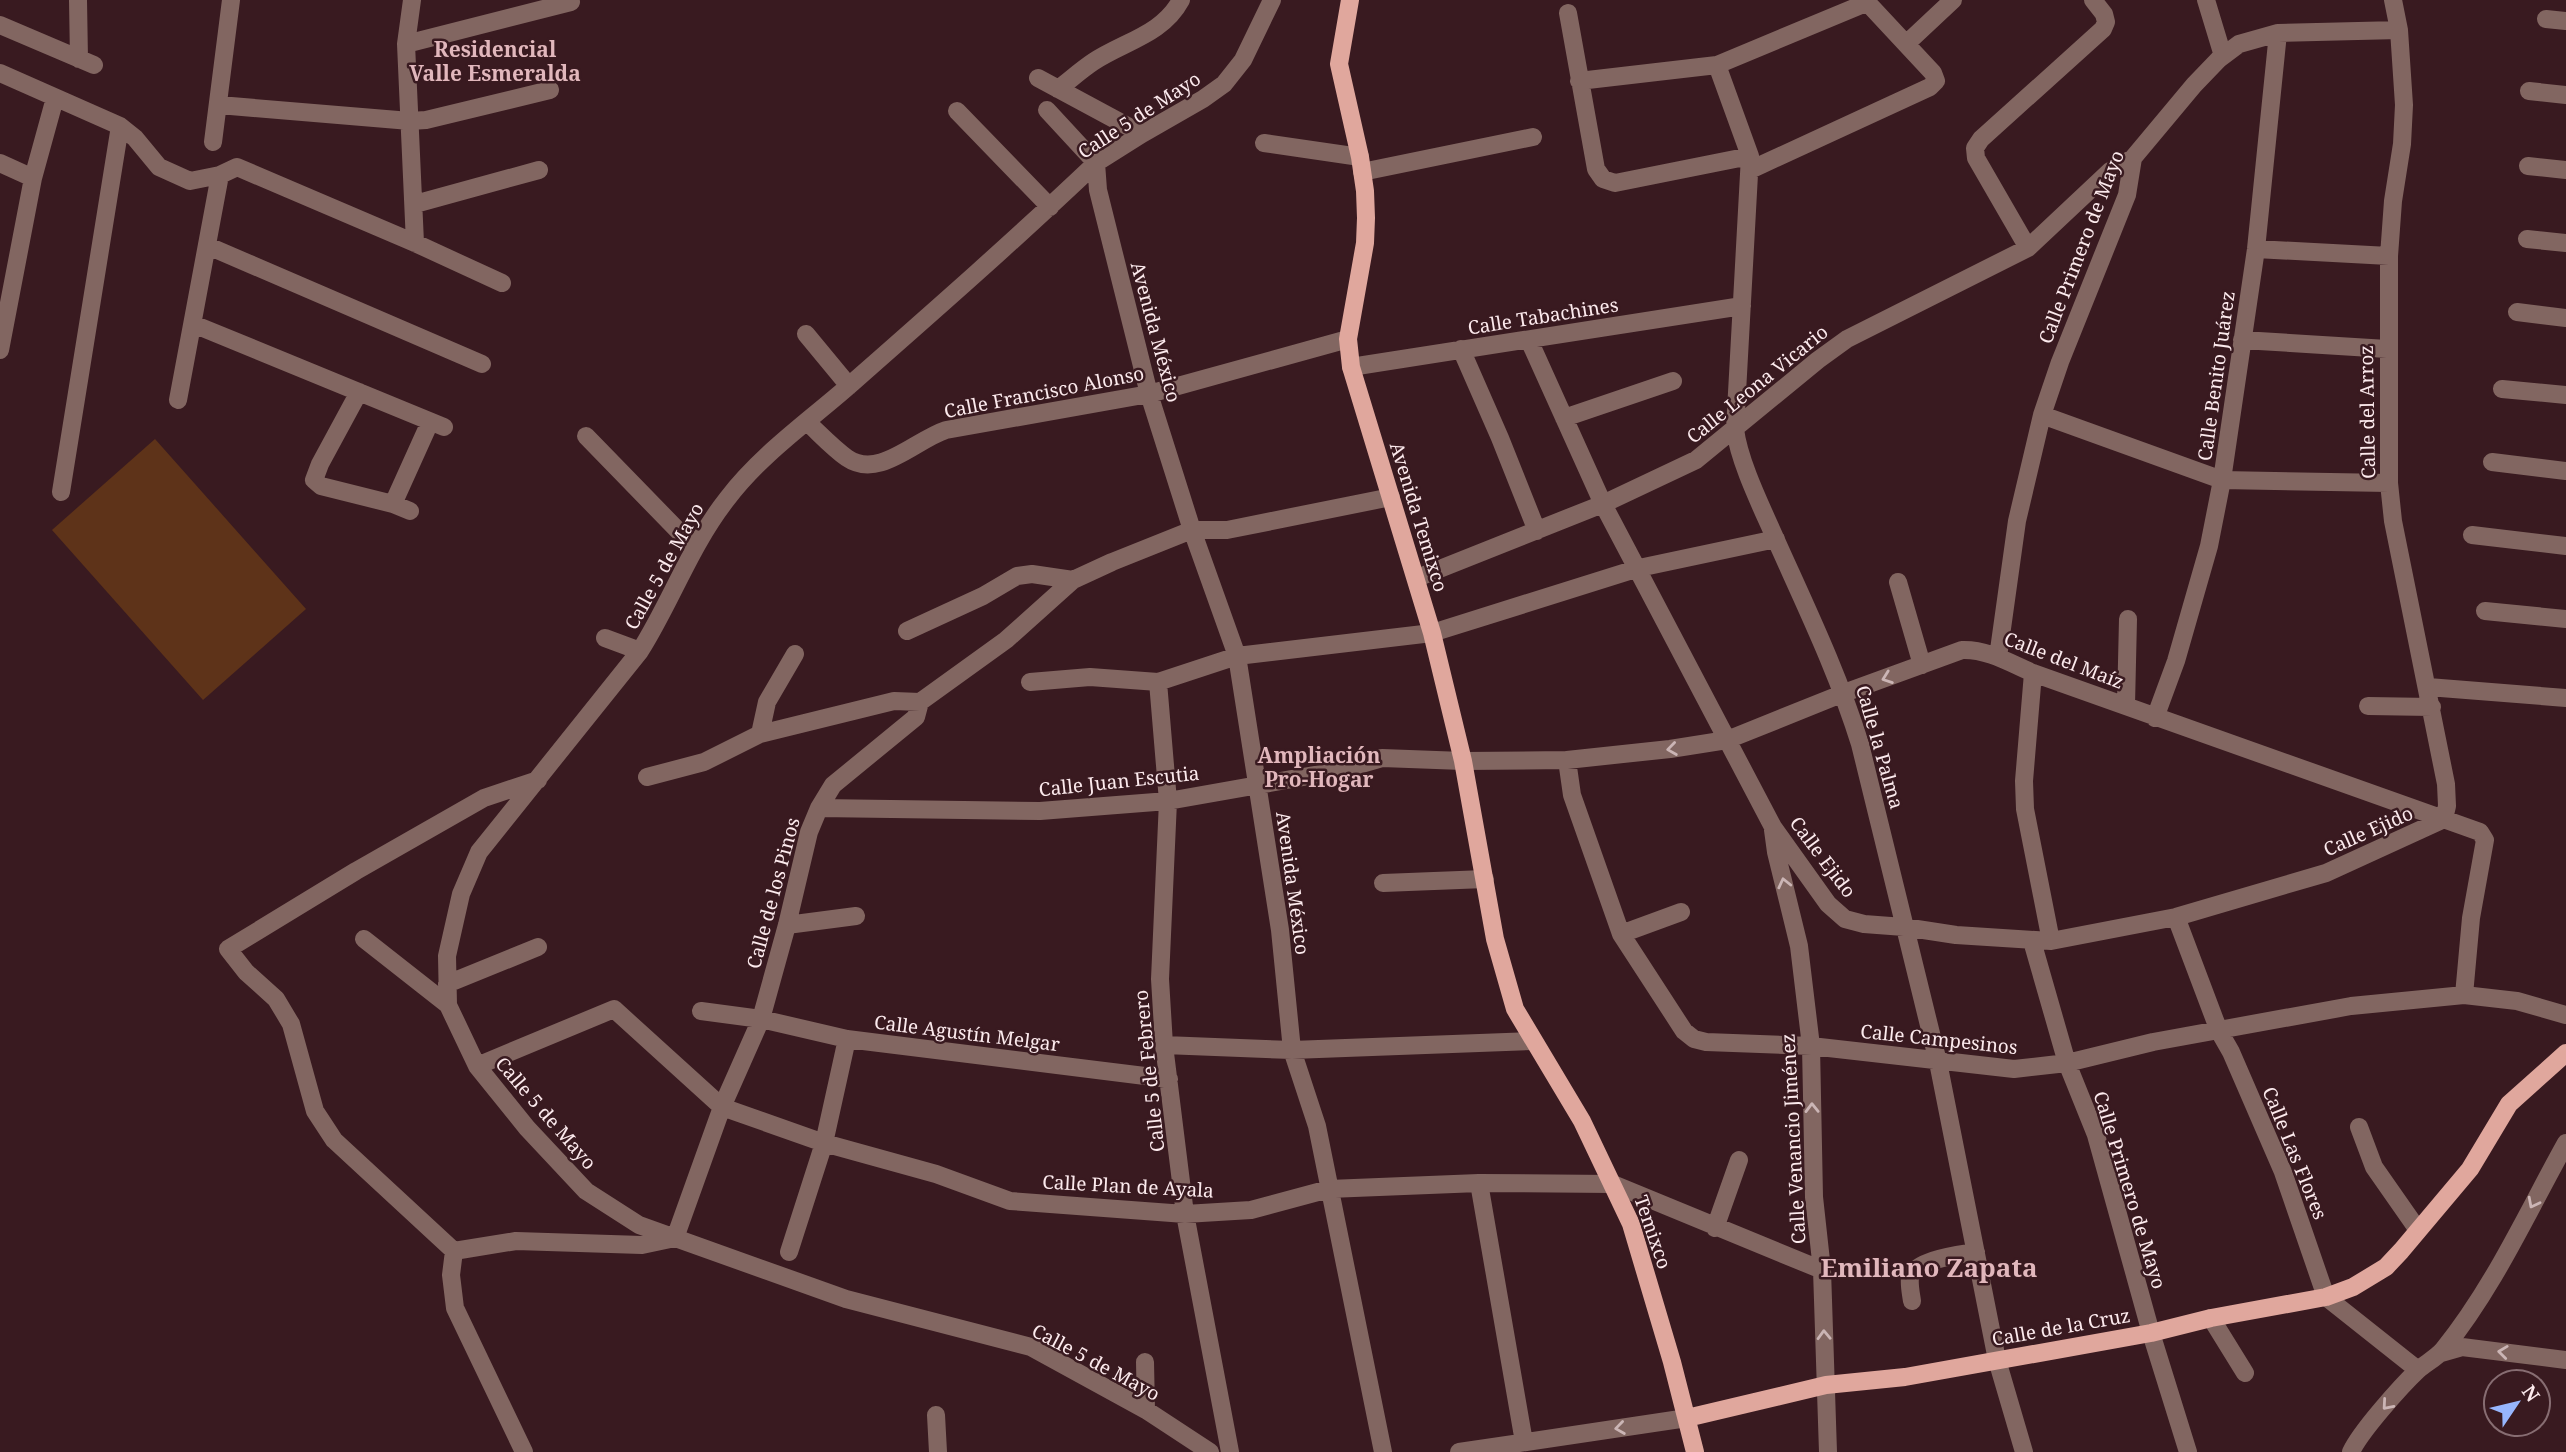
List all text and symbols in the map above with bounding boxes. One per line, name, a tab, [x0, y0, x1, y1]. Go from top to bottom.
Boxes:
district label: Residencial Valle Esmeralda	[409, 35, 581, 87]
street label: Calle 5 de Mayo	[1073, 66, 1205, 164]
street label: Calle Primero de Mayo	[2032, 146, 2130, 348]
street label: Avenida México	[1125, 259, 1187, 405]
street label: Calle Benito Juárez	[2191, 289, 2241, 463]
street label: Calle Tabachines	[1466, 291, 1620, 341]
street label: Calle Leona Vicario	[1681, 319, 1833, 449]
street label: Calle del Arroz	[2353, 345, 2381, 479]
street label: Calle Francisco Alonso	[942, 360, 1146, 424]
street label: Avenida Temixco	[1384, 439, 1454, 595]
street label: Calle 5 de Mayo	[618, 498, 710, 634]
street label: Calle del Maíz	[2000, 625, 2128, 695]
one-way arrow	[1881, 670, 1893, 684]
street label: Calle la Palma	[1850, 682, 1910, 812]
district label: Ampliación Pro-Hogar	[1258, 741, 1380, 793]
one-way arrow	[1666, 741, 1678, 756]
street label: Calle Juan Escutia	[1037, 760, 1201, 802]
street label: Calle Ejido	[2319, 800, 2417, 862]
street label: Avenida México	[1270, 810, 1316, 956]
street label: Calle Ejido	[1784, 811, 1862, 903]
street label: Calle de los Pinos	[740, 814, 806, 972]
one-way arrow	[1777, 877, 1792, 889]
street label: Calle 5 de Febrero	[1128, 989, 1170, 1153]
street label: Calle Agustín Melgar	[873, 1009, 1061, 1057]
street label: Calle Campesinos	[1859, 1018, 2019, 1060]
street label: Calle Venancio Jiménez	[1775, 1033, 1811, 1245]
street label: Calle 5 de Mayo	[490, 1051, 602, 1175]
street label: Calle Las Flores	[2257, 1083, 2333, 1223]
street label: Calle Primero de Mayo	[2088, 1088, 2172, 1292]
one-way arrow	[1804, 1102, 1820, 1113]
street label: Calle Plan de Ayala	[1042, 1169, 1214, 1203]
street label: Temixco	[1628, 1192, 1678, 1272]
one-way arrow	[2528, 1196, 2541, 1208]
district label: Emiliano Zapata	[1820, 1249, 2038, 1285]
street label: Calle de la Cruz	[1990, 1302, 2132, 1352]
street label: Calle 5 de Mayo	[1027, 1317, 1165, 1407]
one-way arrow	[1817, 1329, 1832, 1340]
one-way arrow	[2497, 1345, 2509, 1360]
north arrow	[2482, 1368, 2552, 1438]
text: N	[2516, 1380, 2546, 1407]
one-way arrow	[2383, 1397, 2395, 1410]
one-way arrow	[1614, 1420, 1626, 1435]

